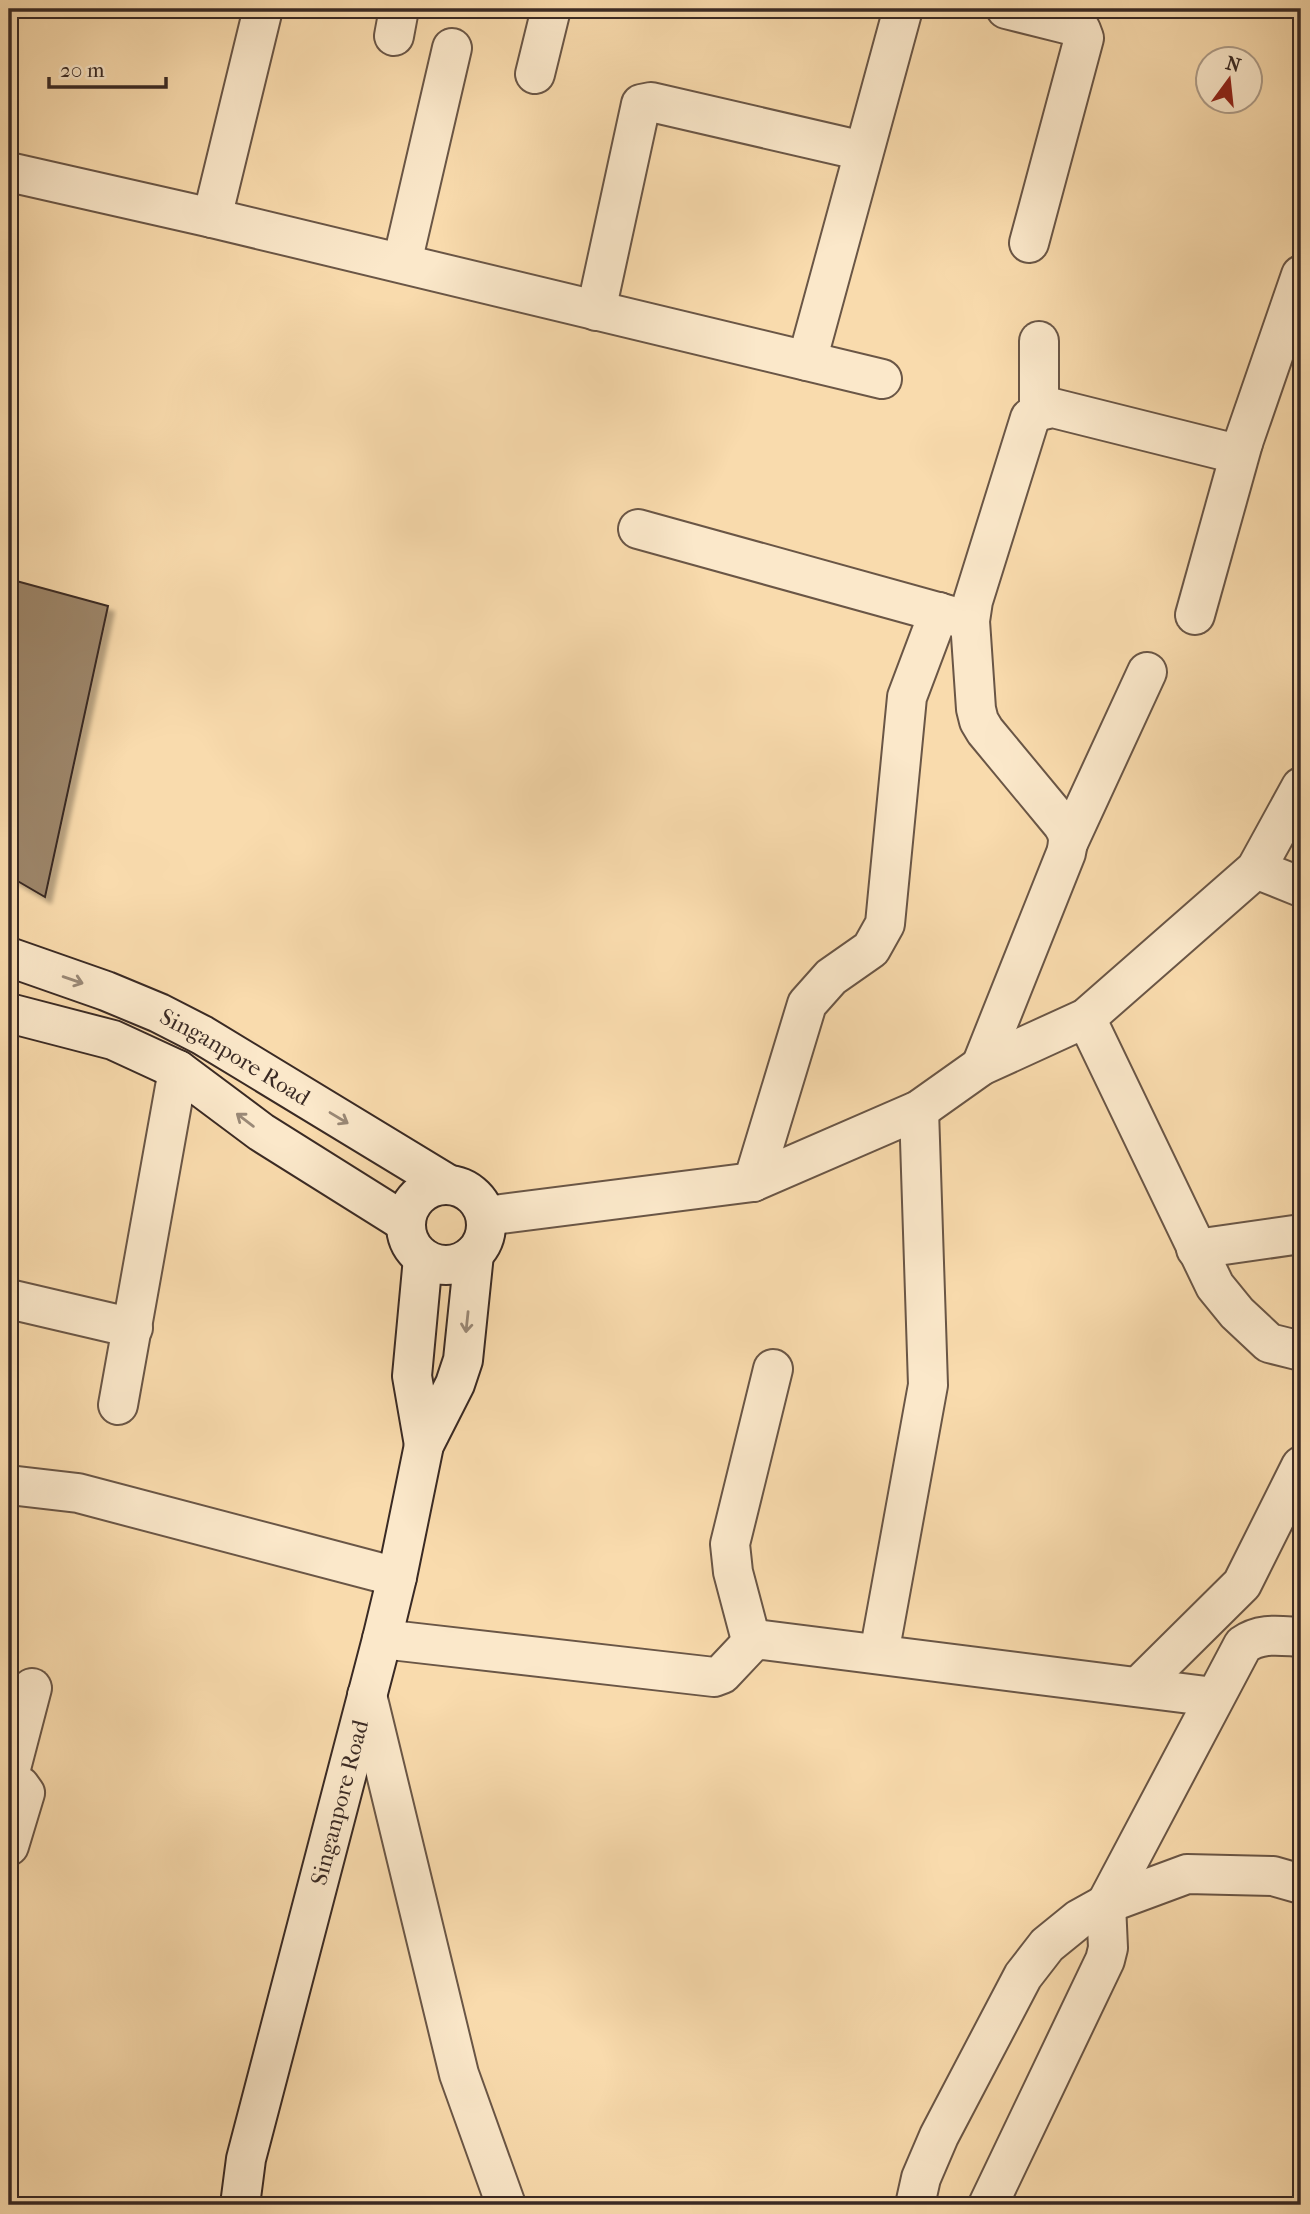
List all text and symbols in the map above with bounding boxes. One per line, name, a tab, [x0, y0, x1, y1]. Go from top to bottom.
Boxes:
scale bar	[49, 46, 166, 90]
north arrow	[1194, 46, 1264, 116]
text: N	[1223, 52, 1244, 77]
text: 20 m	[60, 58, 105, 82]
one-way arrow	[62, 975, 84, 987]
street label: Singanpore Road	[155, 1003, 315, 1112]
one-way arrow	[329, 1112, 349, 1126]
one-way arrow	[236, 1113, 255, 1128]
one-way arrow	[460, 1311, 473, 1333]
street label: Singanpore Road	[305, 1717, 374, 1888]

